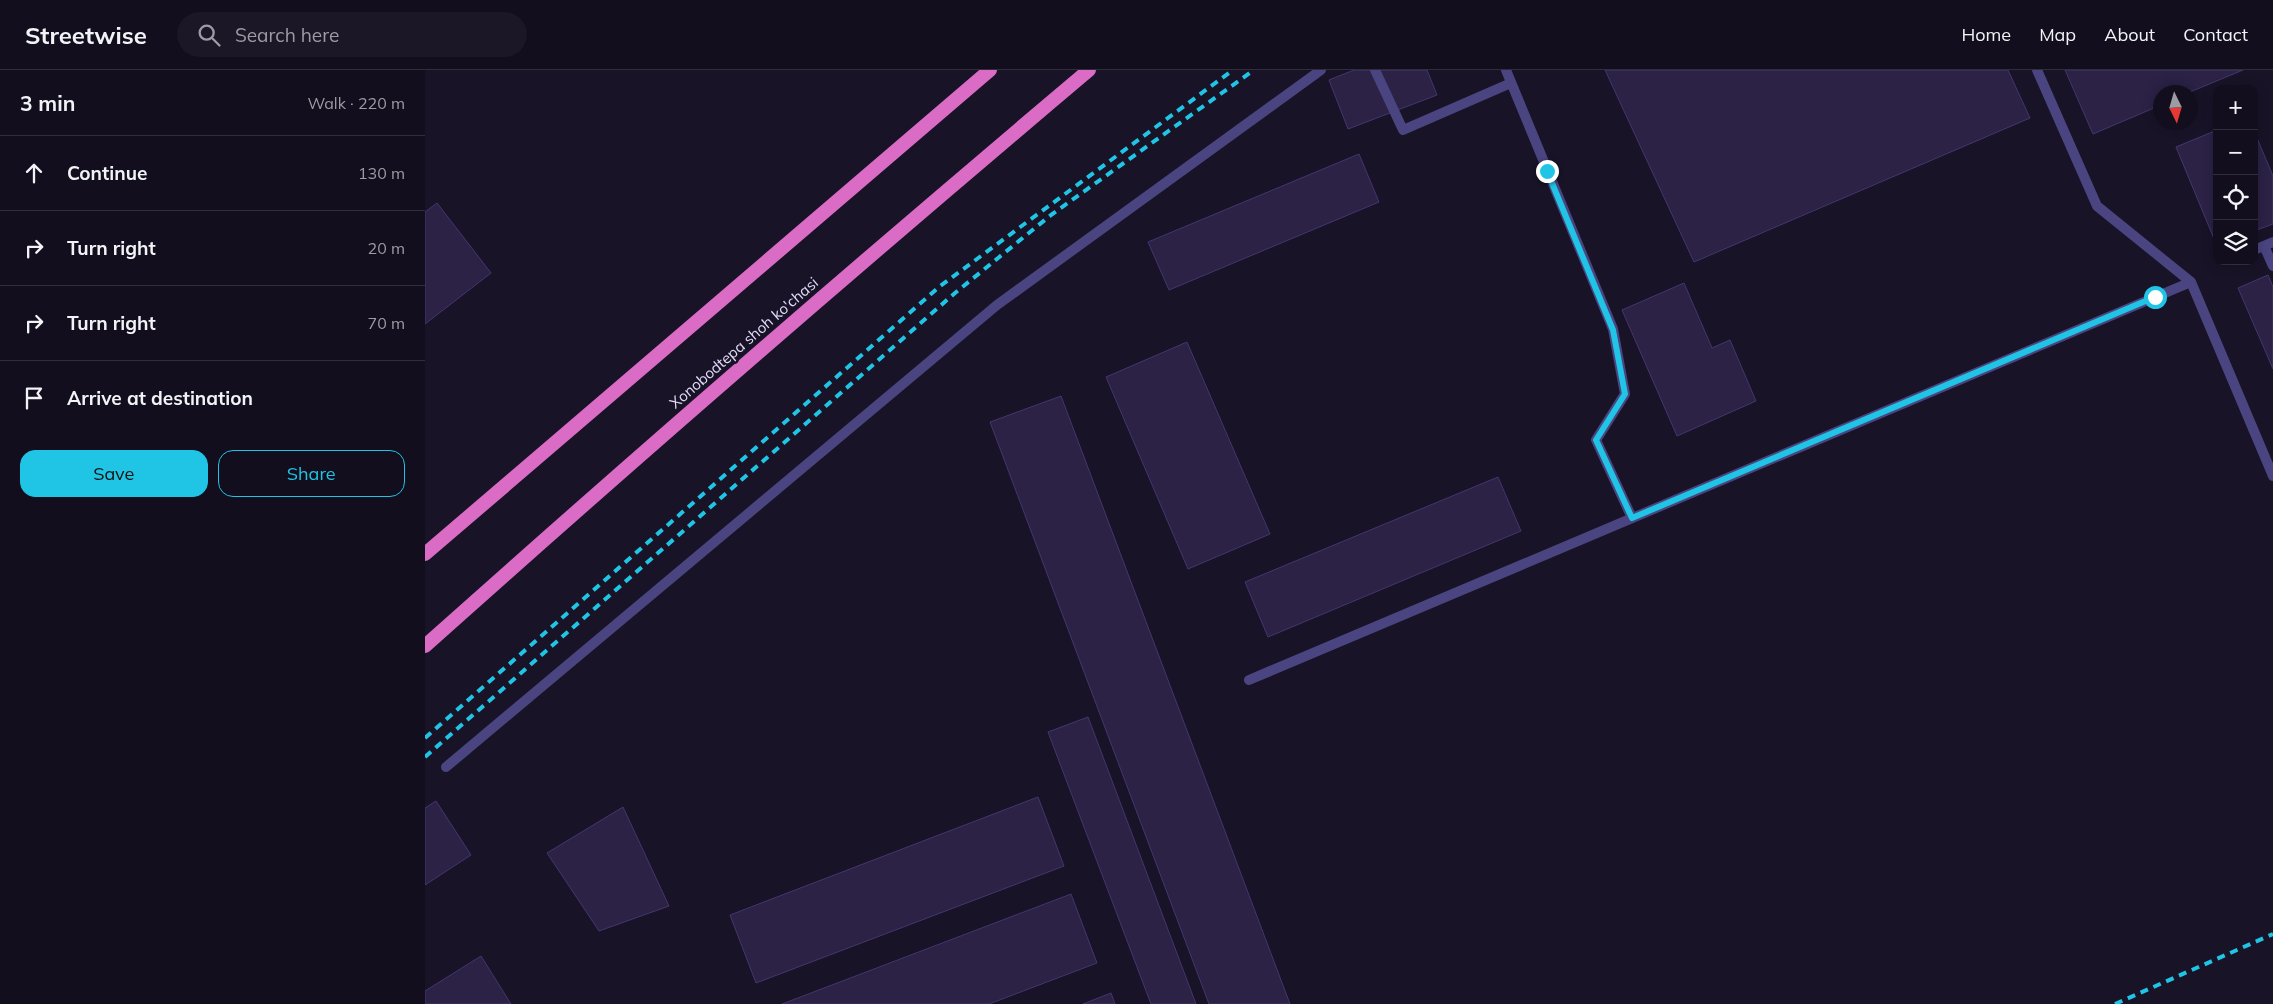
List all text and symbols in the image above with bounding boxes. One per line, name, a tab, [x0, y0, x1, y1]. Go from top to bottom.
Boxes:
search box	[177, 12, 527, 57]
text: Streetwise	[25, 20, 147, 50]
icon: search	[195, 21, 223, 49]
text: Search here	[235, 23, 339, 47]
text: Home	[1961, 23, 2011, 46]
text: Map	[2039, 23, 2076, 46]
text: About	[2104, 23, 2155, 46]
text: Contact	[2183, 23, 2248, 46]
north arrow	[2153, 85, 2198, 130]
map controls	[2213, 85, 2258, 265]
button: +	[2213, 85, 2258, 130]
text: 3 min	[20, 90, 75, 116]
text: Walk · 220 m	[307, 93, 405, 113]
button: −	[2213, 130, 2258, 175]
icon: ahead	[20, 159, 48, 187]
route end	[1536, 160, 1559, 183]
text: Continue	[67, 161, 147, 185]
text: 130 m	[358, 163, 405, 183]
button: locate	[2213, 175, 2258, 220]
button: layers	[2213, 220, 2258, 265]
icon: right	[20, 234, 48, 262]
text: Turn right	[67, 236, 156, 260]
text: 20 m	[368, 238, 405, 258]
street label: Xonobodtepa shoh ko'chasi	[666, 273, 822, 412]
route start	[2144, 286, 2167, 309]
icon: right	[20, 309, 48, 337]
text: Turn right	[67, 311, 156, 335]
text: 70 m	[368, 313, 405, 333]
icon: arrive	[20, 384, 48, 412]
text: Arrive at destination	[67, 386, 253, 410]
button: Save	[20, 450, 208, 497]
button: Share	[218, 450, 405, 497]

